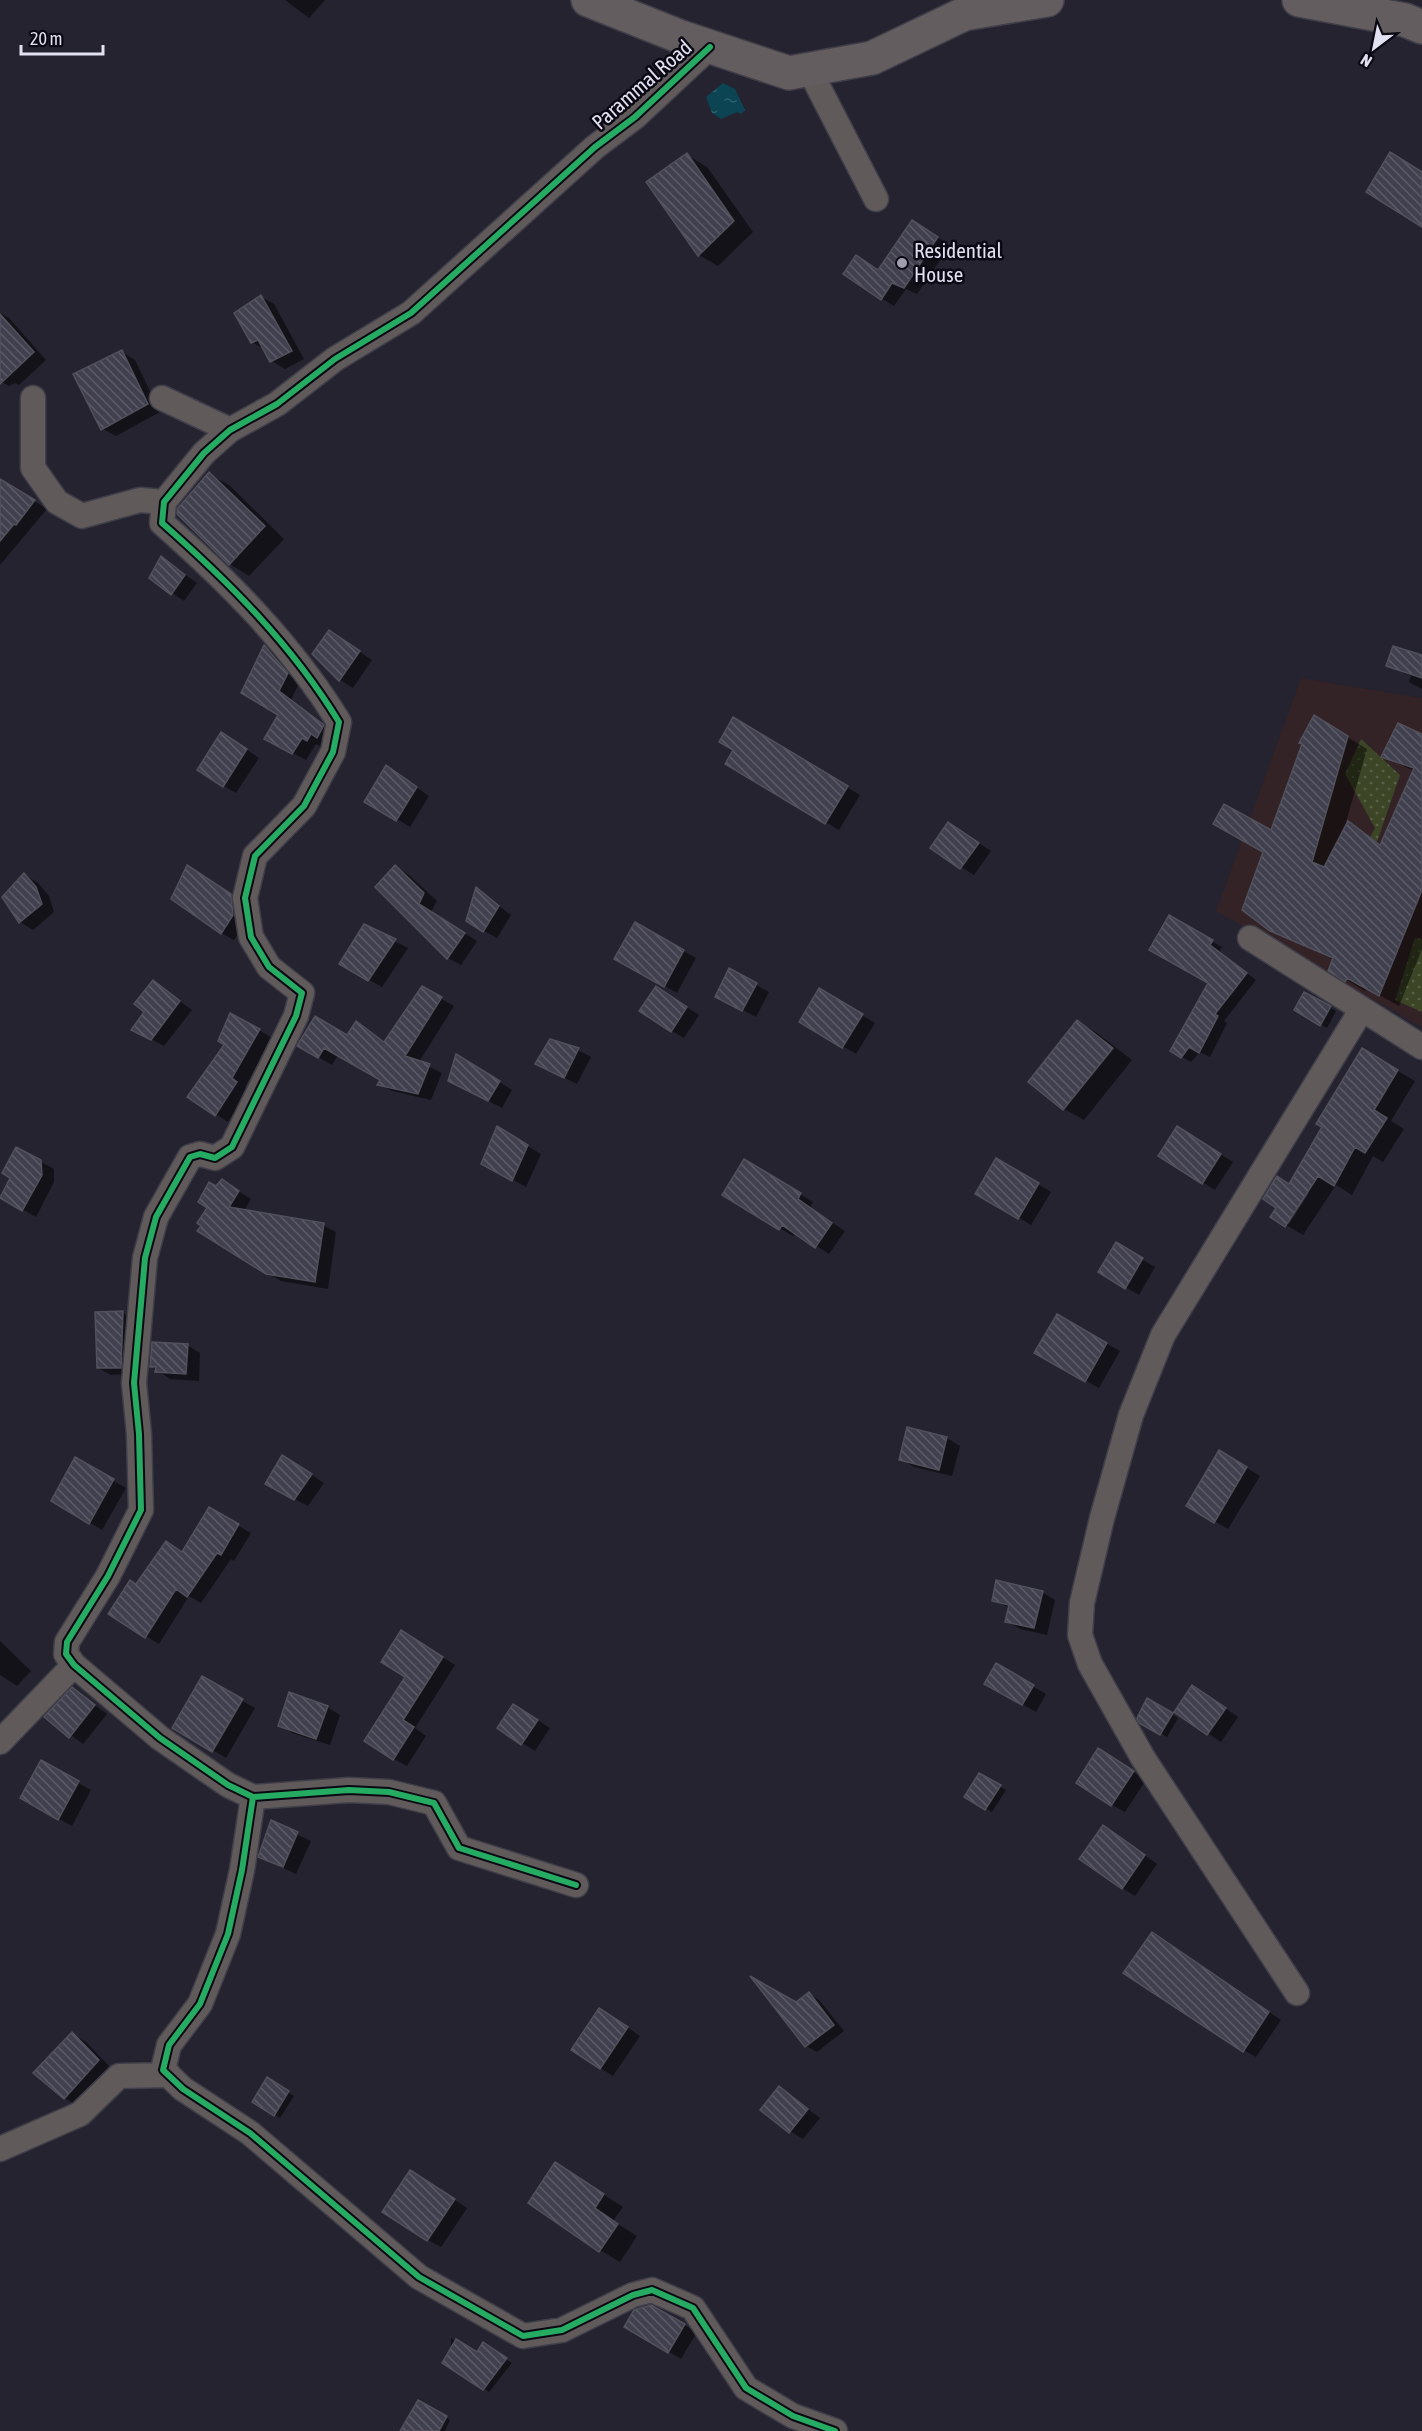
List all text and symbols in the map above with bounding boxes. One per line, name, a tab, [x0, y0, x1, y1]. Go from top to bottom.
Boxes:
scale bar	[21, 18, 104, 56]
north arrow	[1344, 18, 1404, 78]
text: 20 m	[30, 28, 62, 49]
street label: Parammal Road	[587, 35, 696, 134]
text: N	[1357, 51, 1375, 71]
place label: Residential House	[914, 238, 1003, 286]
marker: Residential House	[895, 256, 909, 270]

